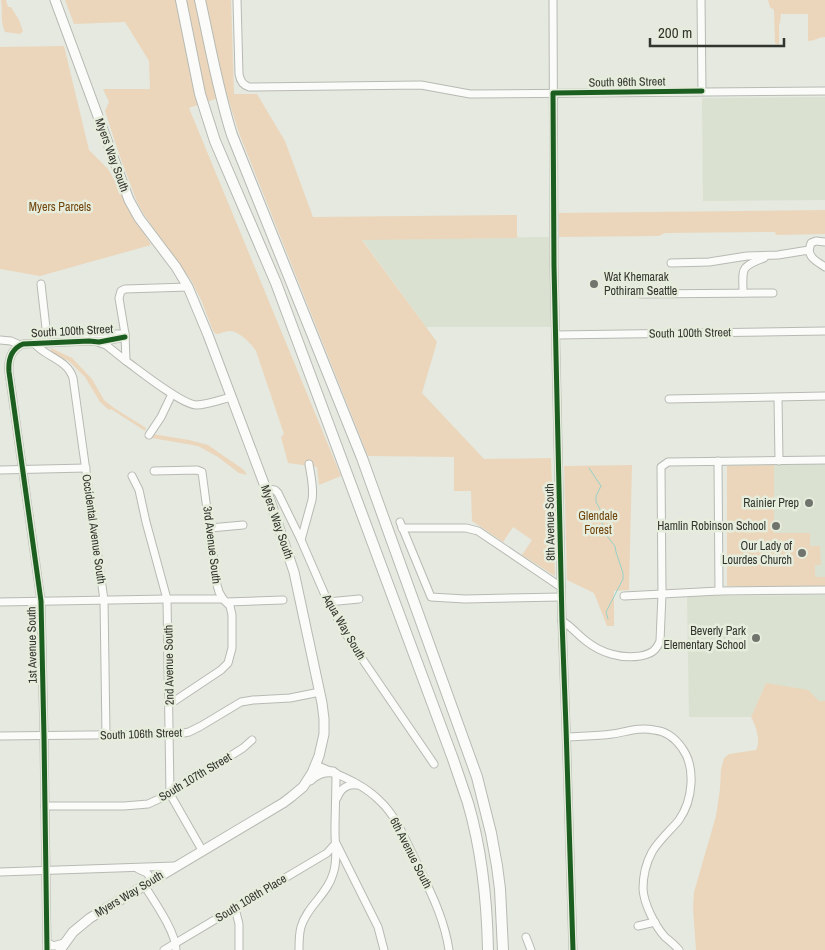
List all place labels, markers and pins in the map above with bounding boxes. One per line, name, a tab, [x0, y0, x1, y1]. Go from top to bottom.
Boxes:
place label: Wat Khemarak Pothiram Seattle	[604, 269, 677, 299]
marker: Wat Khemarak Pothiram Seattle	[588, 278, 600, 290]
place label: Rainier Prep	[743, 495, 799, 511]
marker: Rainier Prep	[803, 497, 815, 509]
place label: Hamlin Robinson School	[657, 518, 766, 534]
marker: Hamlin Robinson School	[770, 520, 782, 532]
place label: Our Lady of Lourdes Church	[722, 538, 792, 568]
marker: Our Lady of Lourdes Church	[796, 547, 808, 559]
place label: Beverly Park Elementary School	[663, 623, 746, 653]
marker: Beverly Park Elementary School	[750, 632, 762, 644]

